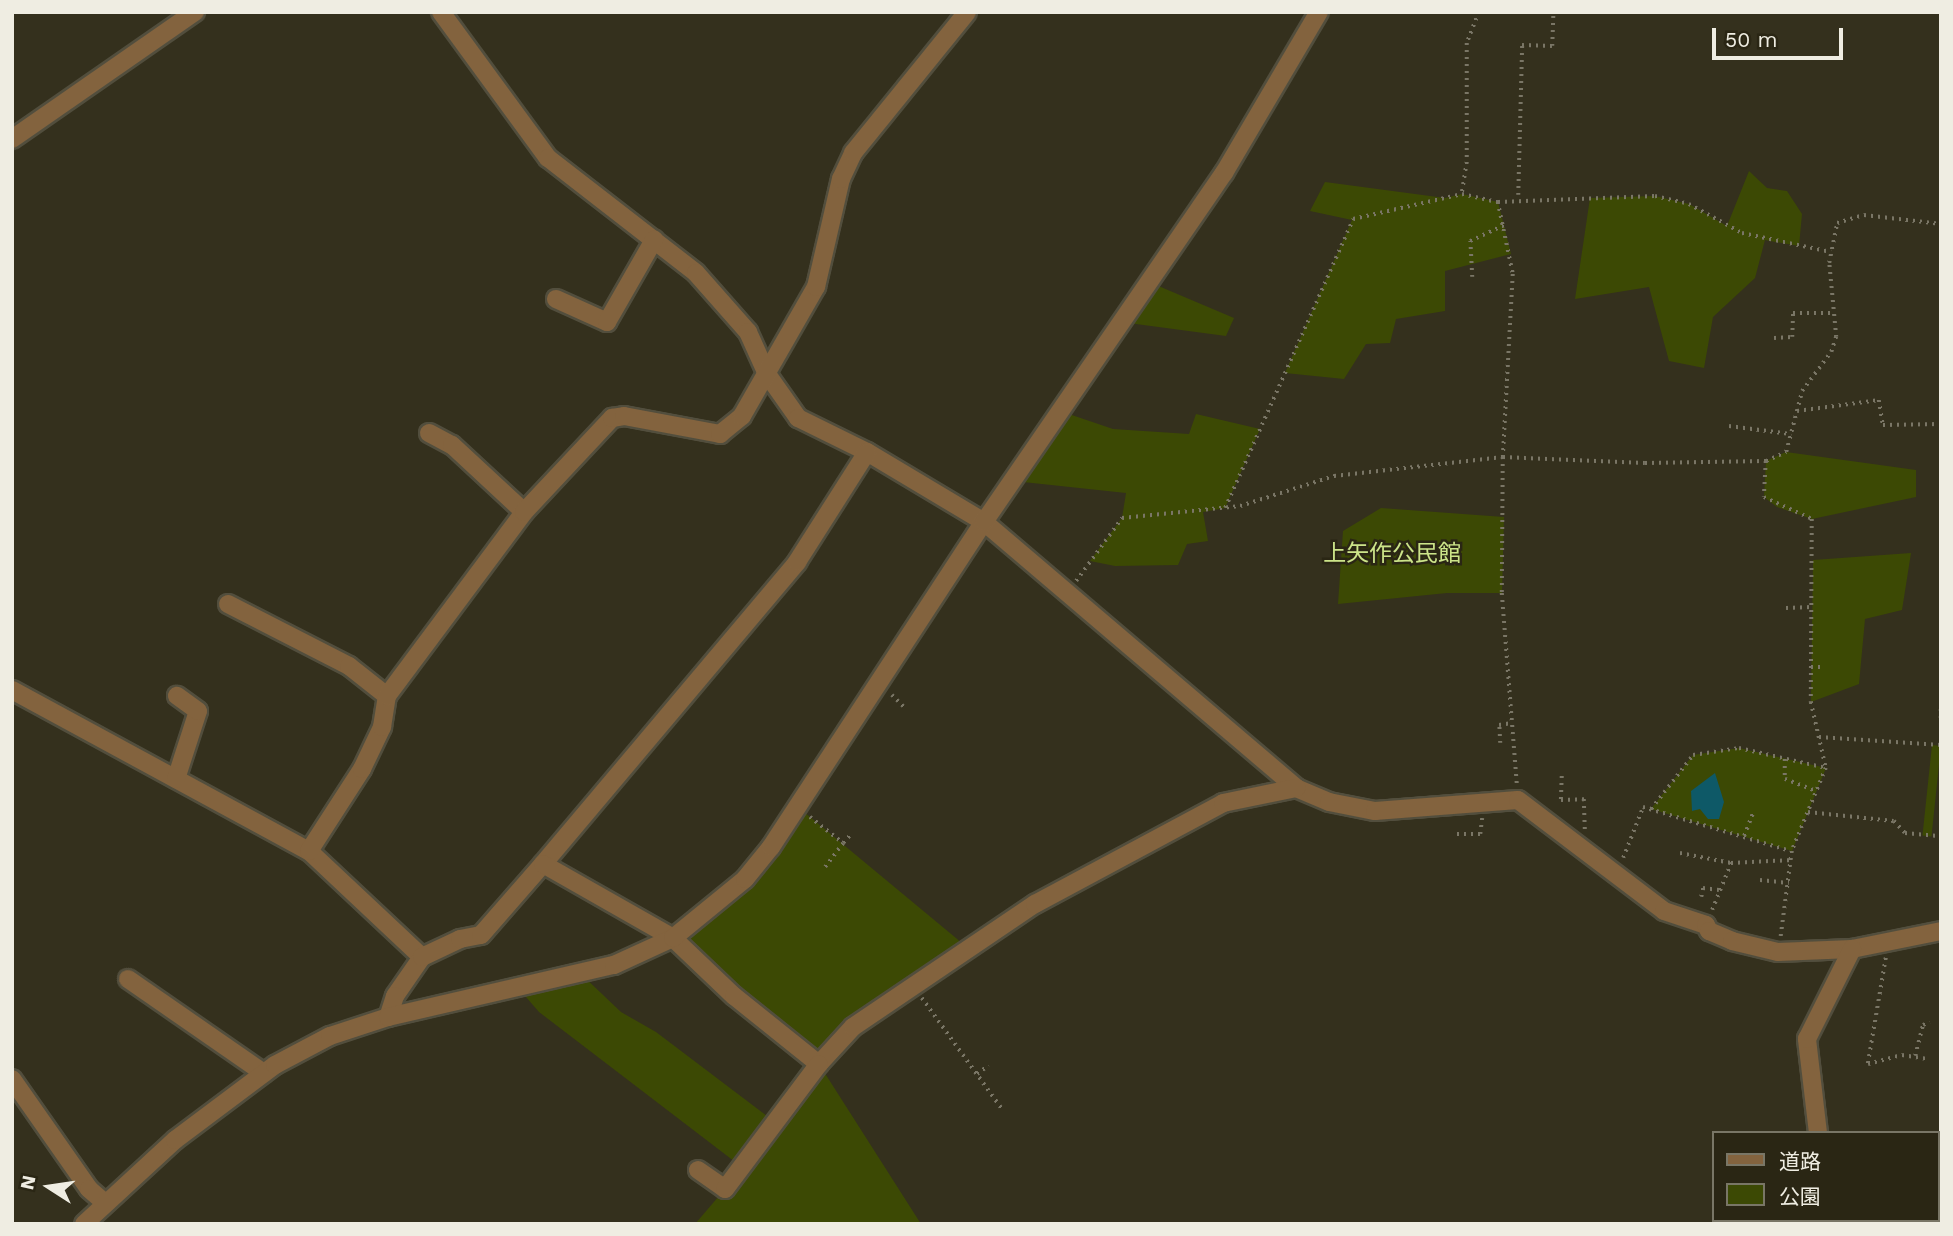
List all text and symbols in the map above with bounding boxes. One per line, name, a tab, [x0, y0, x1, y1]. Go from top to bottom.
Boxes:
scale bar	[1715, 14, 1846, 58]
text: 50 m	[1725, 27, 1777, 52]
park label: 上矢作公民館	[1323, 540, 1461, 568]
legend	[1712, 1131, 1939, 1222]
text: 道路	[1779, 1149, 1821, 1174]
north arrow	[14, 1152, 84, 1222]
text: N	[15, 1173, 41, 1192]
text: 公園	[1779, 1184, 1821, 1209]

